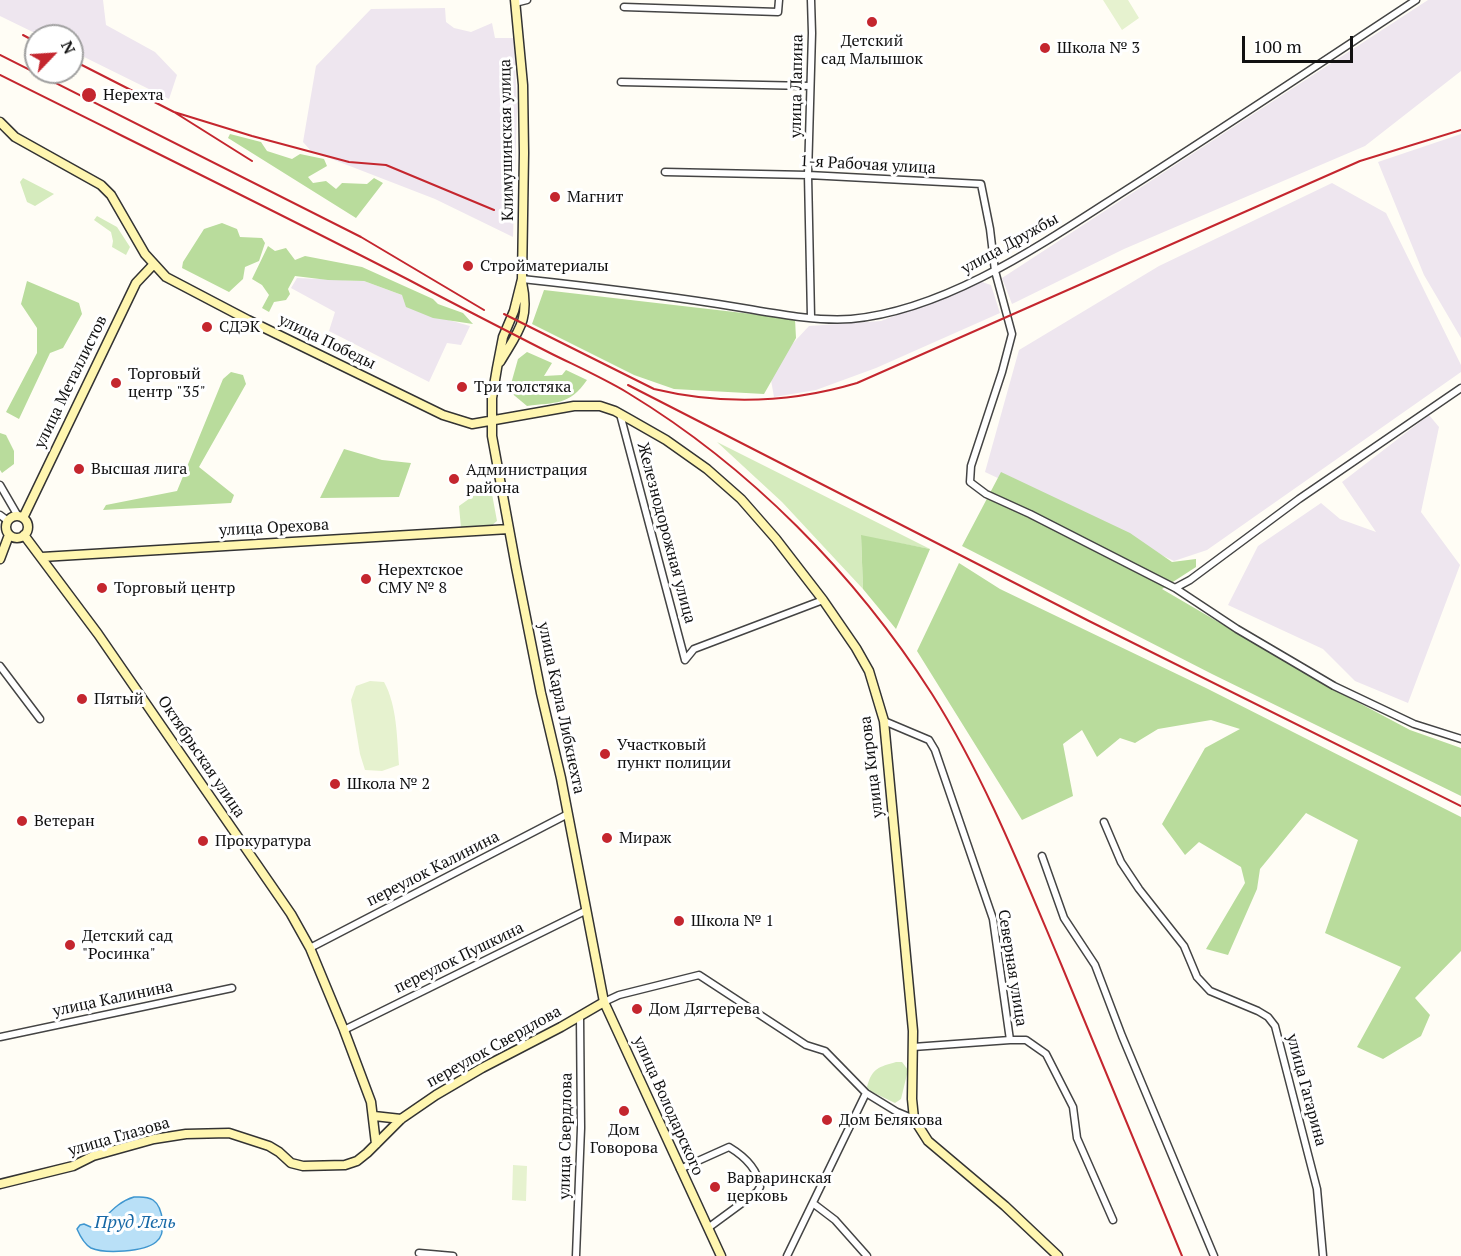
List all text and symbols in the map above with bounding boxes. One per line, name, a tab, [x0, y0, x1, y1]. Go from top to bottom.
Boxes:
marker: Детский сад Малышок	[865, 15, 879, 29]
north arrow	[24, 24, 84, 84]
scale bar	[1245, 24, 1356, 62]
place label: Детский сад Малышок	[821, 31, 923, 69]
street label: улица Лапина	[786, 34, 808, 138]
text: 100 m	[1253, 34, 1302, 58]
text: N	[56, 37, 81, 57]
place label: Школа № 3	[1057, 38, 1140, 58]
marker: Школа № 3	[1038, 41, 1052, 55]
street label: Климушинская улица	[496, 59, 518, 221]
place label: Нерехта	[103, 85, 164, 105]
marker: Нерехта	[80, 86, 98, 104]
street label: 1-я Рабочая улица	[800, 152, 936, 178]
place label: Магнит	[567, 187, 623, 207]
marker: Магнит	[548, 190, 562, 204]
street label: улица Дружбы	[958, 209, 1062, 279]
place label: Стройматериалы	[480, 256, 609, 276]
marker: Стройматериалы	[461, 259, 475, 273]
street label: улица Победы	[275, 310, 379, 374]
street label: улица Металлистов	[30, 312, 112, 452]
place label: СДЭК	[219, 317, 260, 337]
marker: СДЭК	[200, 320, 214, 334]
place label: Торговый центр "35"	[128, 364, 206, 402]
marker: Торговый центр "35"	[109, 376, 123, 390]
place label: Три толстяка	[474, 377, 571, 397]
marker: Три толстяка	[455, 380, 469, 394]
street label: Железнодорожная улица	[633, 440, 699, 626]
place label: Высшая лига	[91, 459, 187, 479]
place label: Администрация района	[466, 460, 588, 498]
marker: Высшая лига	[72, 462, 86, 476]
marker: Администрация района	[447, 472, 461, 486]
street label: улица Орехова	[219, 516, 329, 540]
place label: Нерехтское СМУ № 8	[378, 560, 463, 598]
marker: Нерехтское СМУ № 8	[359, 572, 373, 586]
place label: Торговый центр	[114, 578, 235, 598]
marker: Торговый центр	[95, 581, 109, 595]
street label: улица Карла Либкнехта	[533, 620, 589, 796]
place label: Пятый	[94, 689, 144, 709]
marker: Пятый	[75, 692, 89, 706]
street label: Октябрьская улица	[153, 692, 249, 822]
street label: улица Кирова	[856, 715, 888, 819]
place label: Участковый пункт полиции	[617, 735, 731, 773]
marker: Участковый пункт полиции	[598, 747, 612, 761]
place label: Школа № 2	[347, 774, 430, 794]
marker: Школа № 2	[328, 777, 342, 791]
place label: Ветеран	[34, 811, 95, 831]
marker: Ветеран	[15, 814, 29, 828]
street label: переулок Калинина	[363, 827, 503, 911]
place label: Мираж	[619, 828, 671, 848]
place label: Прокуратура	[215, 831, 311, 851]
marker: Мираж	[600, 831, 614, 845]
marker: Прокуратура	[196, 834, 210, 848]
street label: Северная улица	[993, 908, 1031, 1028]
place label: Школа № 1	[691, 911, 774, 931]
marker: Школа № 1	[672, 914, 686, 928]
street label: переулок Пушкина	[391, 918, 527, 998]
place label: Детский сад "Росинка"	[82, 926, 173, 964]
marker: Детский сад "Росинка"	[63, 938, 77, 952]
street label: улица Калинина	[51, 977, 175, 1021]
place label: Дом Дягтерева	[649, 999, 760, 1019]
street label: переулок Свердлова	[423, 1002, 565, 1092]
marker: Дом Дягтерева	[630, 1002, 644, 1016]
street label: улица Гагарина	[1282, 1032, 1330, 1148]
street label: улица Володарского	[629, 1033, 707, 1179]
street label: улица Свердлова	[555, 1072, 577, 1200]
marker: Дом Говорова	[617, 1104, 631, 1118]
place label: Дом Белякова	[839, 1110, 943, 1130]
street label: улица Глазова	[66, 1113, 172, 1161]
marker: Дом Белякова	[820, 1113, 834, 1127]
place label: Дом Говорова	[590, 1120, 658, 1158]
place label: Варваринская церковь	[727, 1168, 832, 1206]
marker: Варваринская церковь	[708, 1180, 722, 1194]
water label: Пруд Лель	[95, 1212, 175, 1234]

